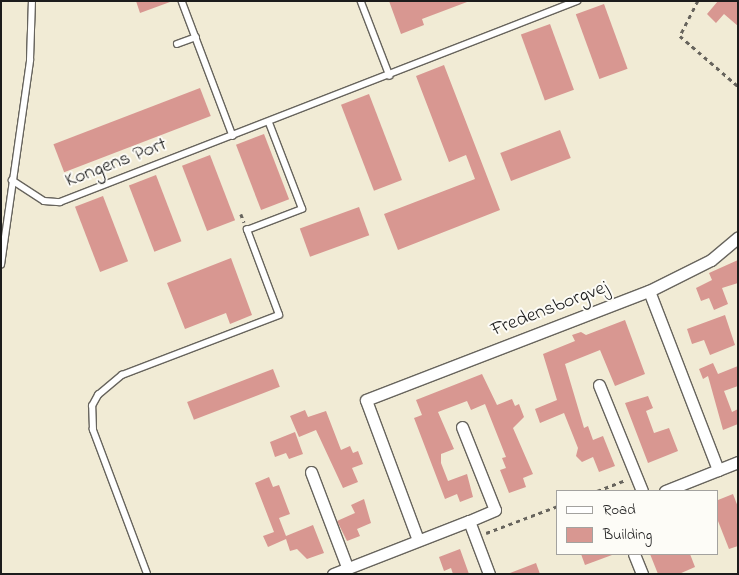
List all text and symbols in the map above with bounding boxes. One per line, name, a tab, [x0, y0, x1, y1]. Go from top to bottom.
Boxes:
street label: Kongens Port	[62, 133, 170, 193]
street label: Fredensborgvej	[488, 276, 612, 342]
legend	[556, 490, 719, 555]
text: Road	[603, 499, 636, 521]
text: Building	[603, 524, 652, 546]

